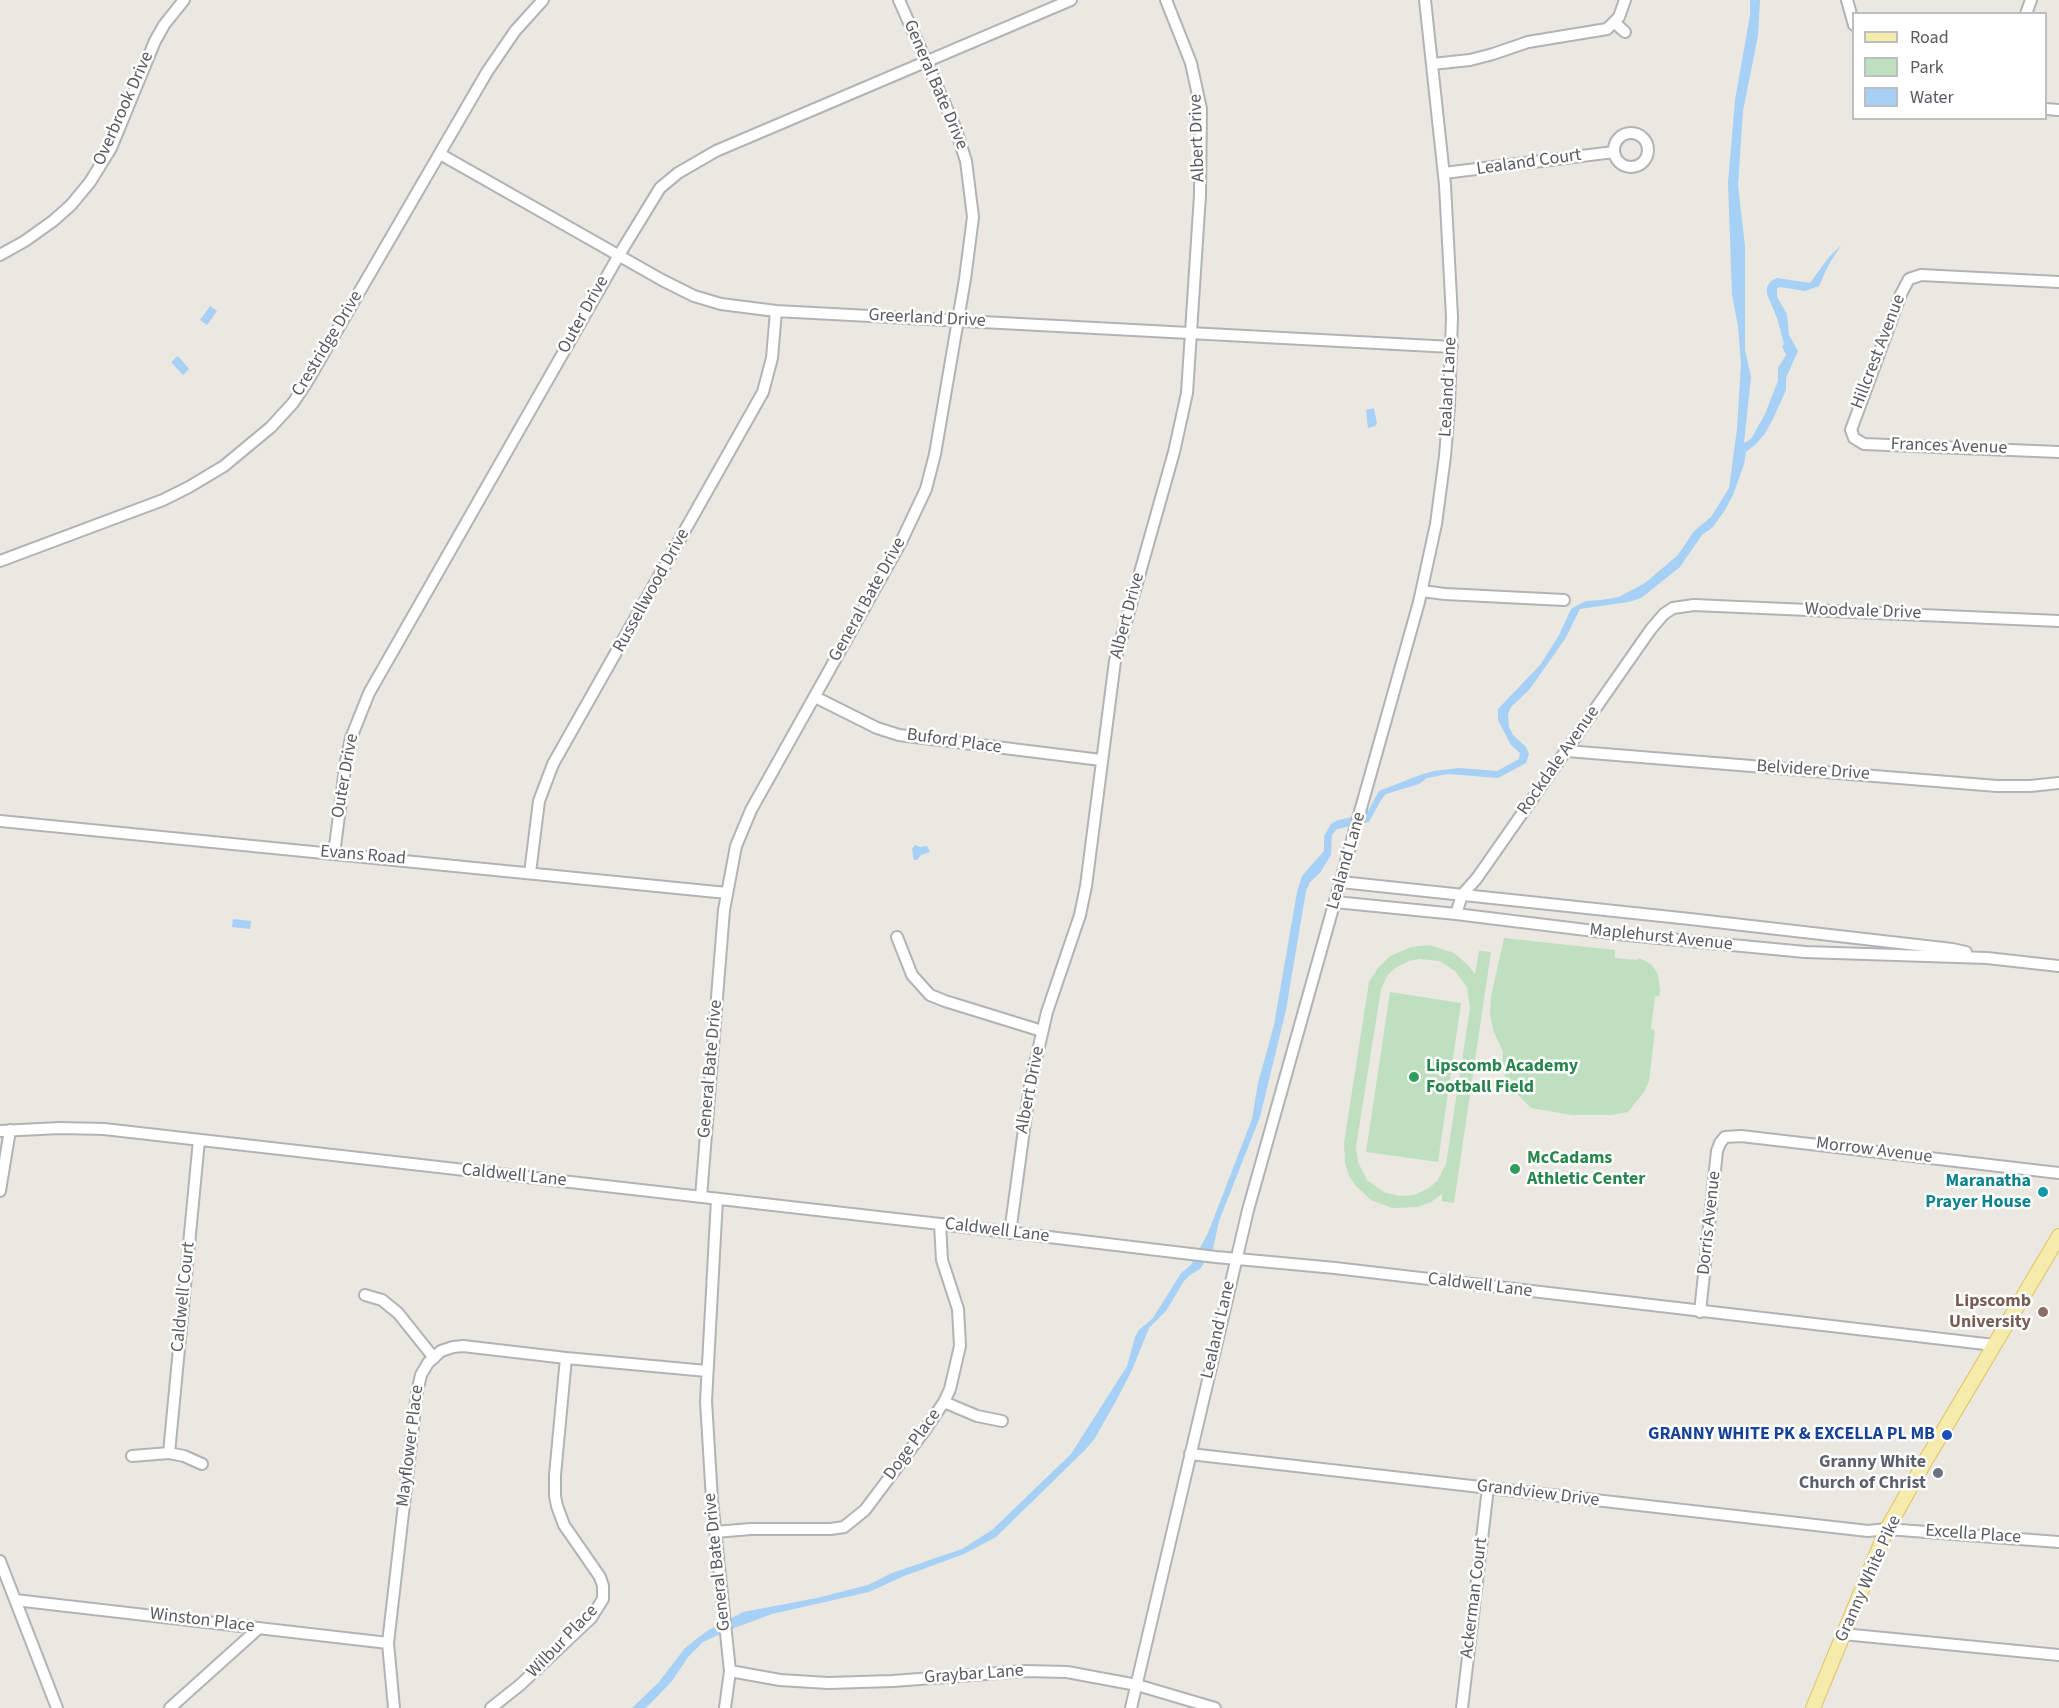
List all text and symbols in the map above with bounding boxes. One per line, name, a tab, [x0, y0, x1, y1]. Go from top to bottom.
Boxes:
legend	[1852, 12, 2047, 120]
street label: General Bate Drive	[898, 17, 972, 153]
text: Road	[1910, 25, 1949, 50]
street label: Overbrook Drive	[89, 49, 159, 169]
text: Park	[1910, 55, 1944, 80]
text: Water	[1910, 85, 1954, 110]
street label: Albert Drive	[1186, 94, 1210, 182]
street label: Lealand Court	[1475, 145, 1583, 181]
street label: Outer Drive	[554, 272, 614, 358]
street label: Crestridge Drive	[288, 287, 368, 401]
street label: Hillcrest Avenue	[1847, 292, 1911, 412]
street label: Greerland Drive	[868, 305, 986, 333]
street label: Lealand Lane	[1436, 337, 1462, 437]
street label: Frances Avenue	[1890, 434, 2008, 460]
street label: Russellwood Drive	[609, 525, 695, 657]
street label: General Bate Drive	[825, 534, 911, 666]
street label: Albert Drive	[1106, 571, 1150, 661]
street label: Woodvale Drive	[1804, 599, 1922, 625]
street label: Rockdale Avenue	[1513, 702, 1605, 820]
street label: Buford Place	[905, 725, 1003, 759]
street label: Outer Drive	[328, 732, 364, 820]
street label: Belvidere Drive	[1756, 756, 1870, 786]
street label: Lealand Lane	[1323, 810, 1371, 912]
street label: Evans Road	[319, 841, 407, 871]
street label: Maplehurst Avenue	[1588, 920, 1734, 956]
street label: General Bate Drive	[694, 999, 728, 1139]
street label: Albert Drive	[1012, 1045, 1050, 1135]
place label: Lipscomb Academy Football Field	[1426, 1056, 1578, 1098]
marker: Lipscomb Academy Football Field	[1407, 1070, 1421, 1084]
street label: Morrow Avenue	[1815, 1133, 1933, 1169]
place label: McCadams Athletic Center	[1527, 1148, 1645, 1190]
street label: Caldwell Lane	[461, 1160, 567, 1192]
marker: McCadams Athletic Center	[1508, 1162, 1522, 1176]
street label: Dorris Avenue	[1694, 1170, 1726, 1276]
place label: Maranatha Prayer House	[1925, 1171, 2031, 1214]
marker: Maranatha Prayer House	[2036, 1185, 2050, 1199]
street label: Caldwell Lane	[944, 1214, 1050, 1248]
street label: Caldwell Court	[167, 1241, 201, 1353]
street label: Caldwell Lane	[1427, 1269, 1533, 1303]
street label: Lealand Lane	[1197, 1279, 1241, 1381]
place label: Lipscomb University	[1949, 1291, 2031, 1334]
marker: Lipscomb University	[2036, 1305, 2050, 1319]
street label: Mayflower Place	[393, 1384, 429, 1508]
street label: Doge Place	[880, 1405, 946, 1485]
place label: GRANNY WHITE PK & EXCELLA PL MB	[1648, 1424, 1935, 1446]
marker: GRANNY WHITE PK & EXCELLA PL MB	[1940, 1428, 1954, 1442]
place label: Granny White Church of Christ	[1799, 1452, 1926, 1494]
marker: Granny White Church of Christ	[1931, 1466, 1945, 1480]
street label: Grandview Drive	[1476, 1476, 1600, 1512]
street label: General Bate Drive	[700, 1492, 736, 1632]
street label: Granny White Pike	[1831, 1512, 1907, 1646]
street label: Excella Place	[1924, 1521, 2022, 1549]
street label: Ackerman Court	[1457, 1536, 1493, 1660]
street label: Wilbur Place	[523, 1601, 603, 1683]
street label: Winston Place	[148, 1604, 256, 1638]
street label: Graybar Lane	[924, 1661, 1024, 1689]

